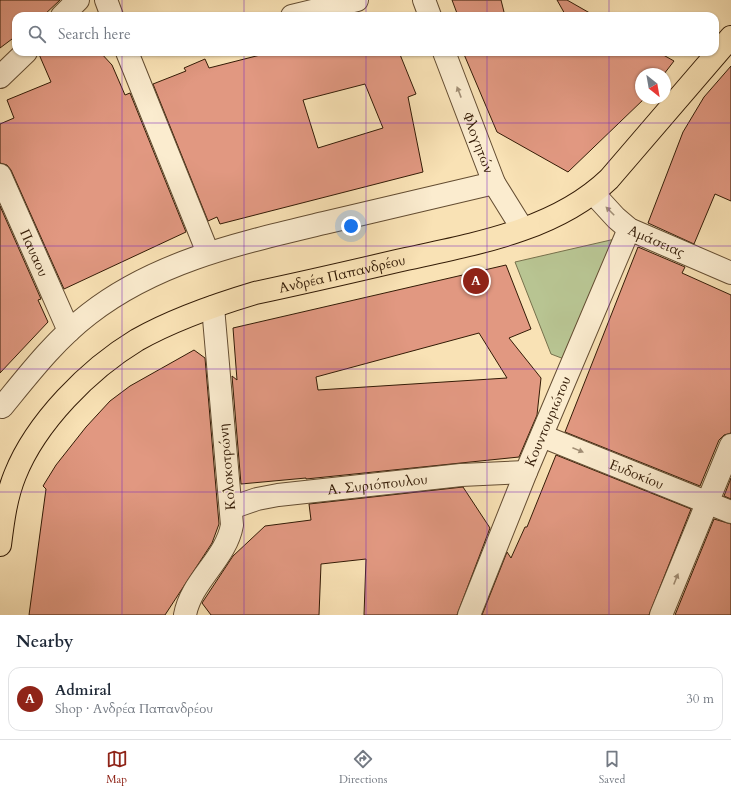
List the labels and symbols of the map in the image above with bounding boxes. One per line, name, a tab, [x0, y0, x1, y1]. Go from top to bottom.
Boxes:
north arrow	[635, 68, 671, 104]
one-way arrow	[456, 85, 462, 97]
street label: Φλογητών	[458, 109, 499, 176]
one-way arrow	[605, 207, 615, 216]
your location	[341, 216, 361, 236]
street label: Αμάσειας	[625, 220, 688, 261]
street label: Παυαου	[16, 226, 53, 279]
street label: Ανδρέα Παπανδρέου	[277, 250, 407, 297]
pin: A	[463, 266, 489, 296]
street label: Κουντουριώτου	[520, 373, 575, 469]
street label: Κολοκοτρώνη	[214, 423, 240, 511]
one-way arrow	[572, 448, 584, 454]
street label: Ευδοκίου	[606, 455, 667, 494]
street label: Α. Συριόπουλου	[326, 469, 429, 499]
one-way arrow	[673, 572, 679, 584]

